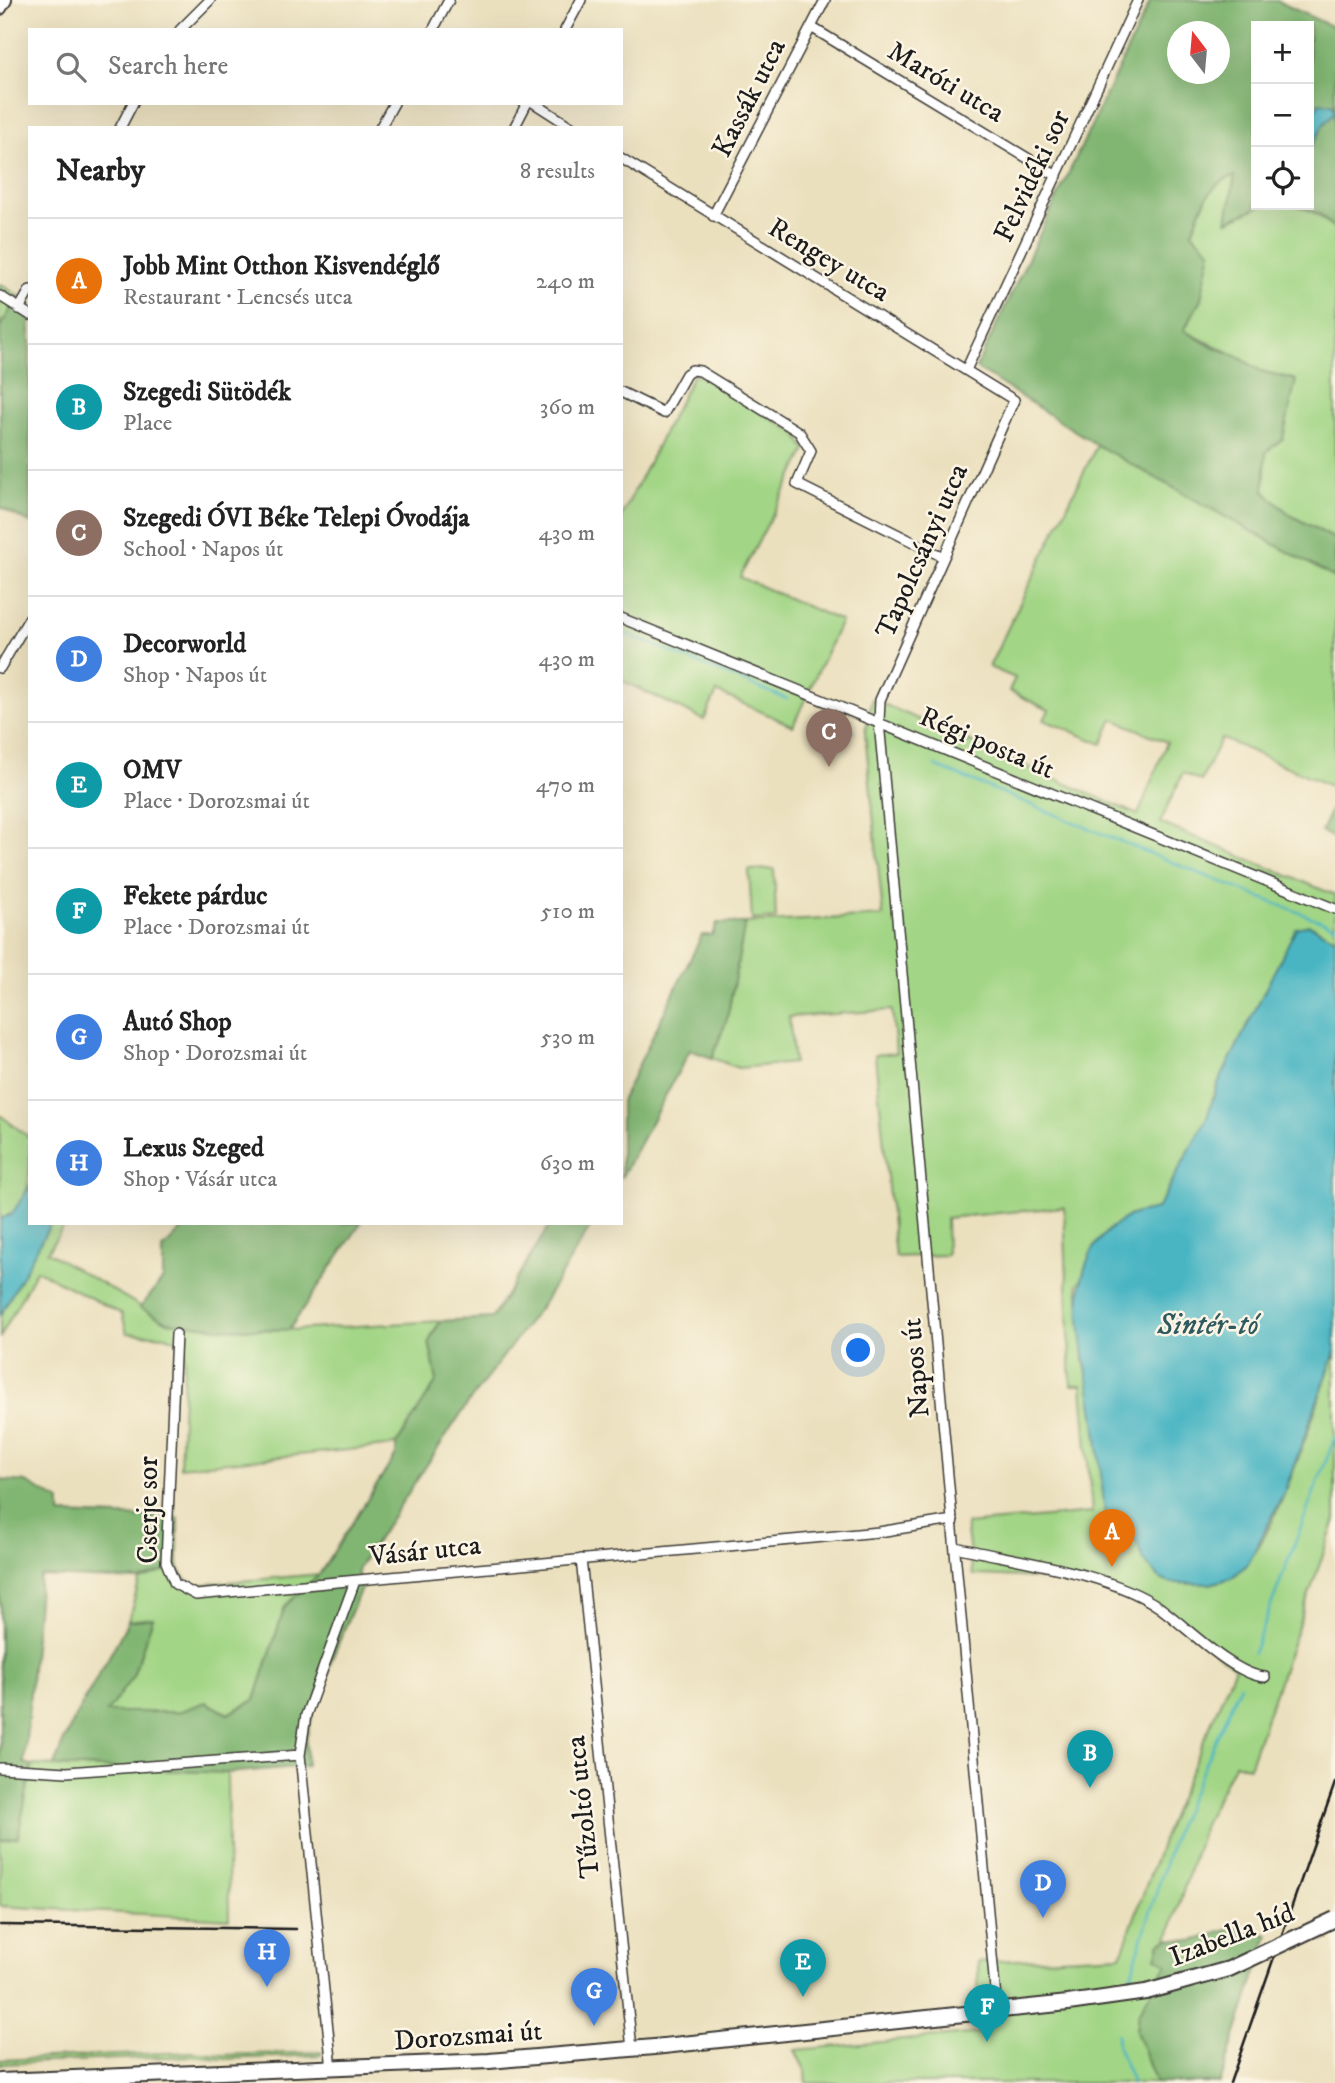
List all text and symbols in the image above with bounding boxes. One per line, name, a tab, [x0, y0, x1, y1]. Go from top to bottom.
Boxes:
north arrow	[1167, 21, 1230, 84]
map controls	[1251, 21, 1314, 210]
button: +	[1251, 21, 1314, 84]
search box	[28, 28, 623, 105]
street label: Kassák utca	[704, 33, 794, 163]
street label: Maróti utca	[881, 33, 1011, 131]
icon: search	[52, 48, 90, 86]
text: Search here	[108, 50, 228, 83]
button: −	[1251, 84, 1314, 147]
street label: Felvidéki sor	[986, 104, 1078, 248]
button: locate	[1251, 147, 1314, 210]
text: Nearby	[56, 153, 145, 190]
text: 8 results	[520, 157, 595, 186]
street label: Rengey utca	[762, 210, 896, 310]
text: Jobb Mint Otthon Kisvendéglő	[123, 250, 440, 283]
text: A	[72, 267, 86, 296]
text: 240 m	[536, 267, 595, 296]
text: Restaurant · Lencsés utca	[123, 283, 353, 312]
text: Szegedi Sütödék	[123, 376, 291, 409]
text: B	[72, 393, 86, 422]
text: 360 m	[540, 393, 595, 422]
text: Place	[123, 409, 172, 438]
street label: Tapolcsányi utca	[868, 458, 976, 644]
text: Szegedi ÓVI Béke Telepi Óvodája	[123, 502, 470, 535]
text: C	[71, 519, 87, 548]
text: 430 m	[539, 519, 595, 548]
text: School · Napos út	[123, 535, 283, 564]
text: Decorworld	[123, 628, 246, 661]
text: D	[70, 645, 88, 674]
text: 430 m	[539, 645, 595, 674]
text: Shop · Napos út	[123, 661, 267, 690]
street label: Régi posta út	[914, 699, 1060, 787]
pin: C	[806, 709, 852, 767]
text: OMV	[123, 754, 181, 787]
text: E	[71, 771, 87, 800]
text: 470 m	[536, 771, 595, 800]
text: Place · Dorozsmai út	[123, 787, 310, 816]
text: Fekete párduc	[123, 880, 268, 913]
text: F	[72, 897, 86, 926]
text: 510 m	[541, 897, 595, 926]
text: Place · Dorozsmai út	[123, 913, 310, 942]
text: Autó Shop	[123, 1006, 232, 1039]
text: G	[71, 1023, 87, 1052]
text: 530 m	[540, 1023, 595, 1052]
text: Shop · Dorozsmai út	[123, 1039, 307, 1068]
text: Lexus Szeged	[123, 1132, 264, 1165]
text: H	[69, 1149, 89, 1178]
text: 630 m	[540, 1149, 595, 1178]
text: Shop · Vásár utca	[123, 1165, 277, 1194]
water label: Sintér-tó	[1156, 1307, 1262, 1344]
street label: Napos út	[894, 1317, 938, 1419]
your location	[841, 1333, 875, 1367]
street label: Cserje sor	[131, 1456, 166, 1564]
pin: A	[1089, 1509, 1135, 1567]
street label: Vásár utca	[366, 1528, 483, 1574]
pin: B	[1067, 1730, 1113, 1788]
street label: Tűzoltó utca	[558, 1734, 608, 1880]
pin: D	[1020, 1860, 1066, 1918]
street label: Izabella híd	[1165, 1895, 1299, 1975]
pin: H	[244, 1929, 290, 1987]
pin: E	[780, 1939, 826, 1997]
pin: G	[571, 1968, 617, 2026]
pin: F	[964, 1984, 1010, 2042]
street label: Dorozsmai út	[393, 2013, 543, 2059]

